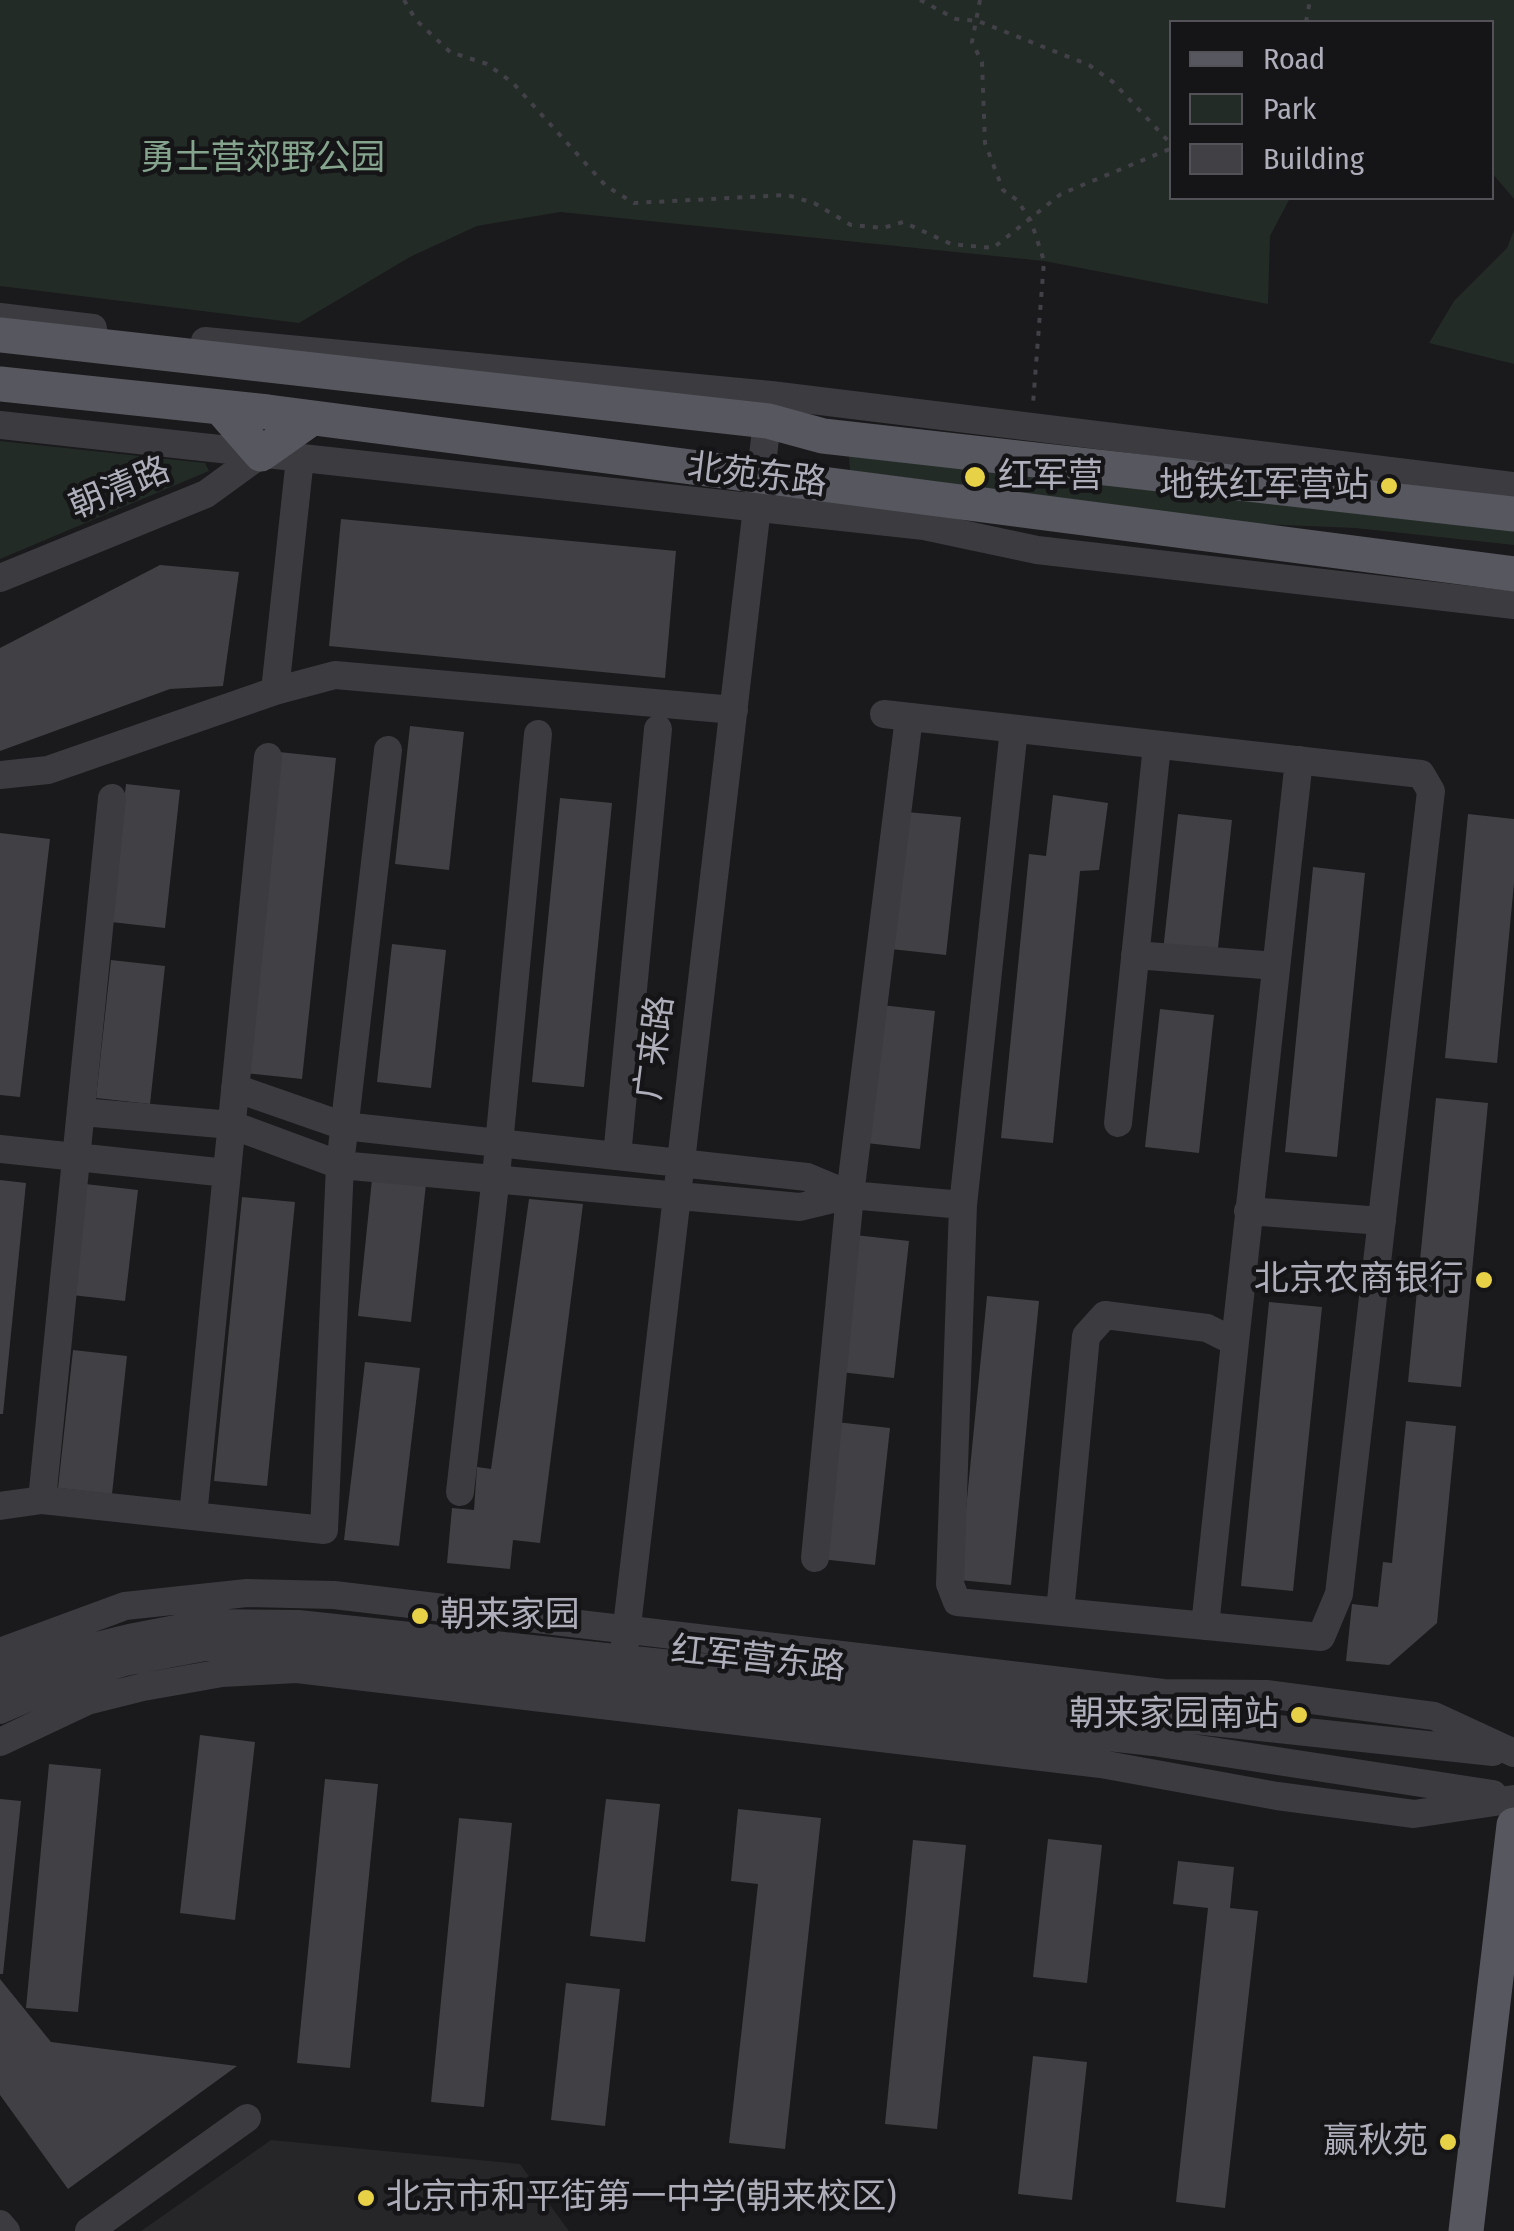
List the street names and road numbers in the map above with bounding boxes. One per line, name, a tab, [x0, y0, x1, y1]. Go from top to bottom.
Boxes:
street label: 北苑东路	[685, 447, 829, 505]
street label: 朝清路	[63, 449, 177, 529]
street label: 广来路	[629, 993, 683, 1103]
street label: 红军营东路	[669, 1630, 847, 1690]

